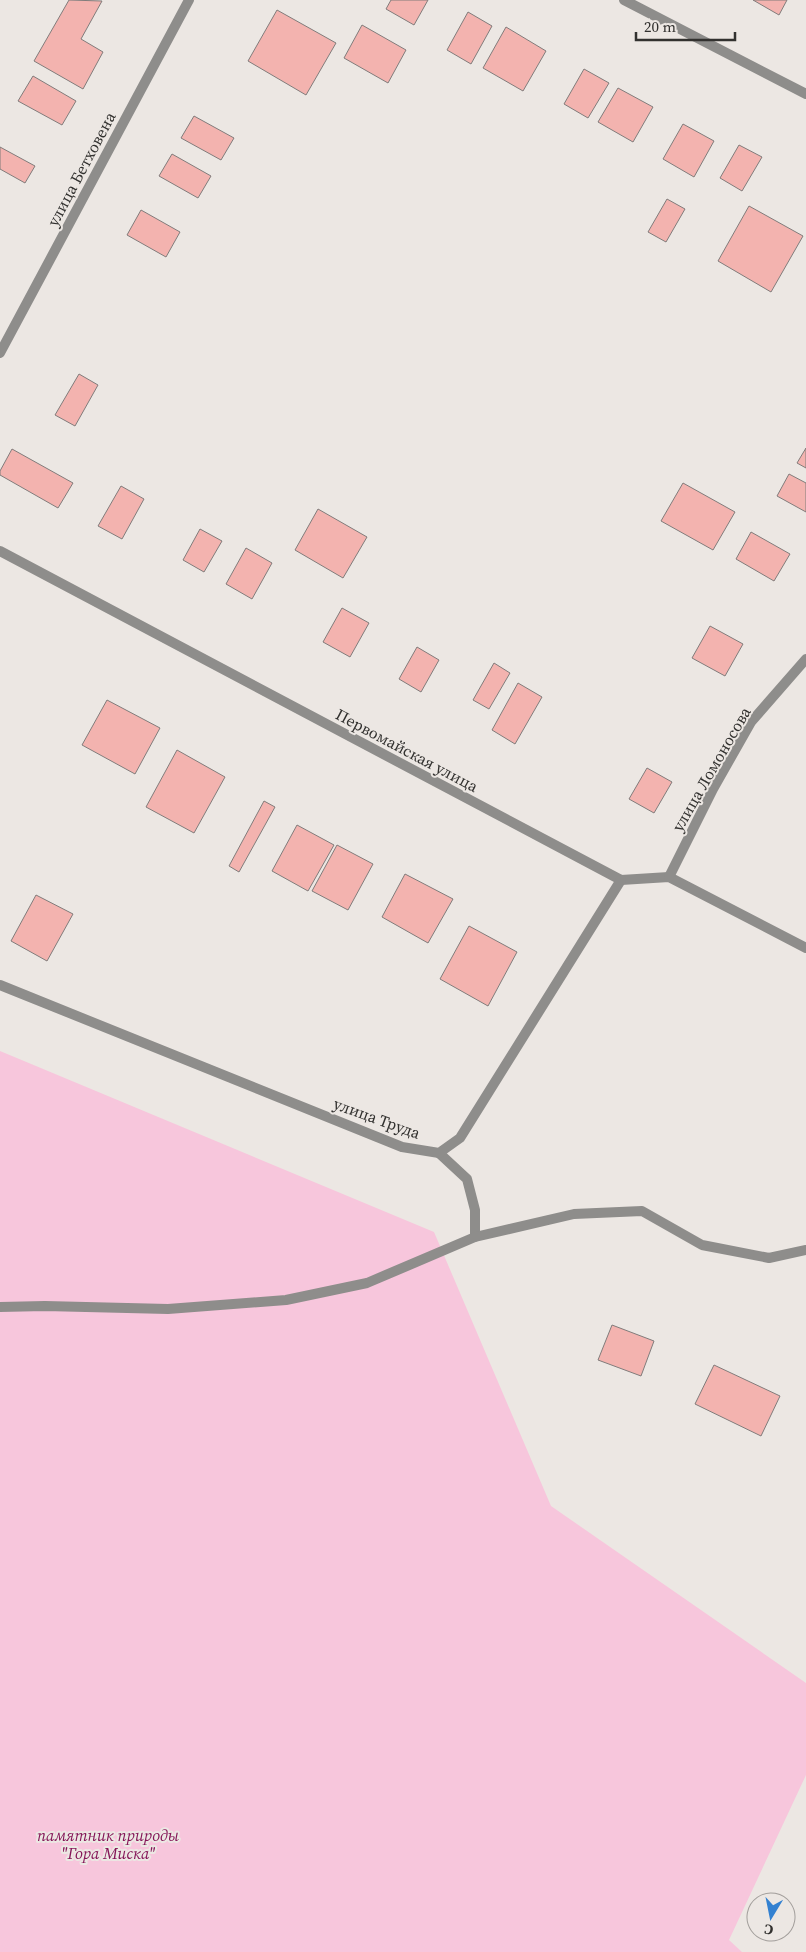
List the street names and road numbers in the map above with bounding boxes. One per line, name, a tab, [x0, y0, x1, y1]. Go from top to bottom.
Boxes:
street label: улица Бетховена	[42, 107, 121, 230]
street label: улица Ломоносова	[666, 702, 756, 835]
street label: Первомайская улица	[332, 703, 483, 797]
street label: улица Труда	[331, 1092, 424, 1144]

